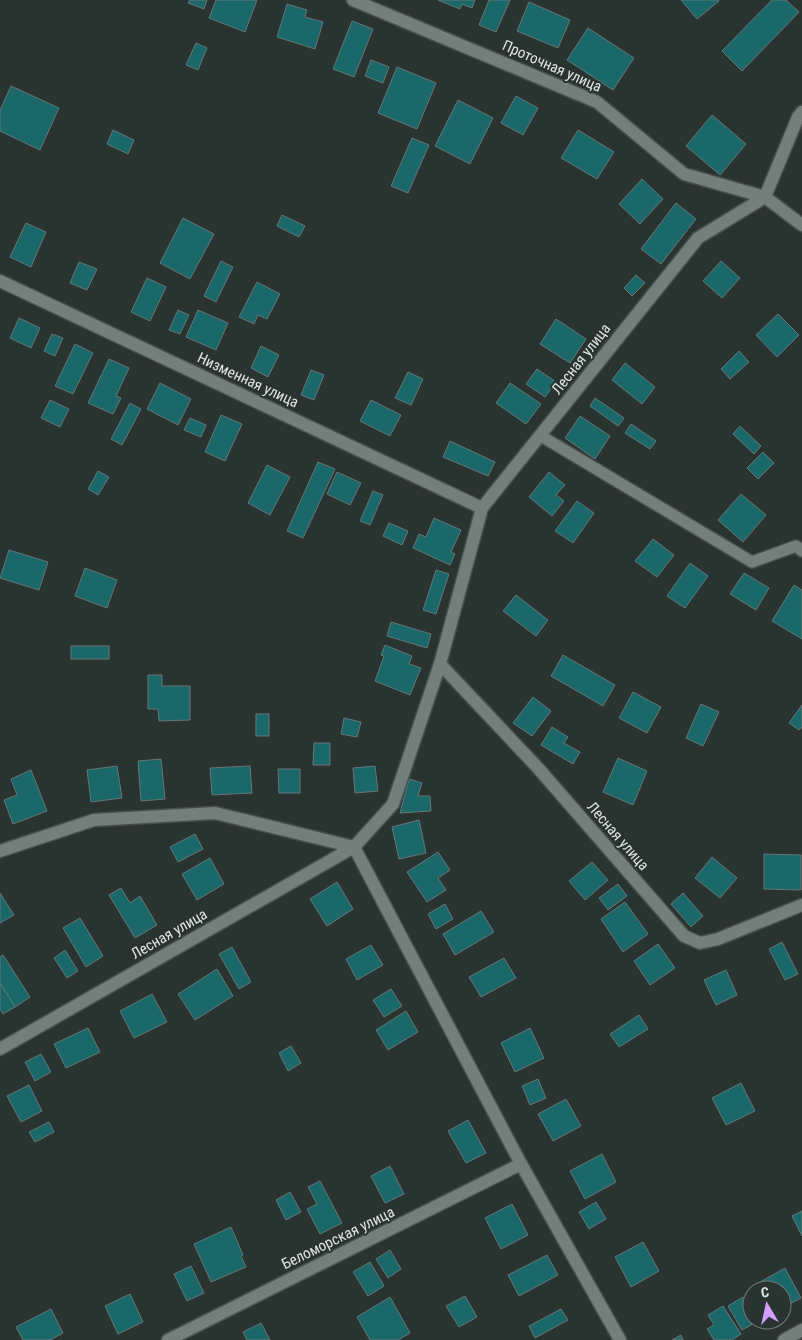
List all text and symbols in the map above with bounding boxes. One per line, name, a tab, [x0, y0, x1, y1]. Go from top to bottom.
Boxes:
street label: Проточная улица	[500, 36, 604, 96]
street label: Лесная улица	[548, 320, 614, 398]
street label: Низменная улица	[194, 349, 302, 411]
street label: Лесная улица	[583, 798, 653, 874]
street label: Лесная улица	[128, 905, 210, 963]
street label: Беломорская улица	[279, 1203, 397, 1273]
north arrow	[742, 1280, 792, 1330]
text: С	[760, 1284, 770, 1301]

